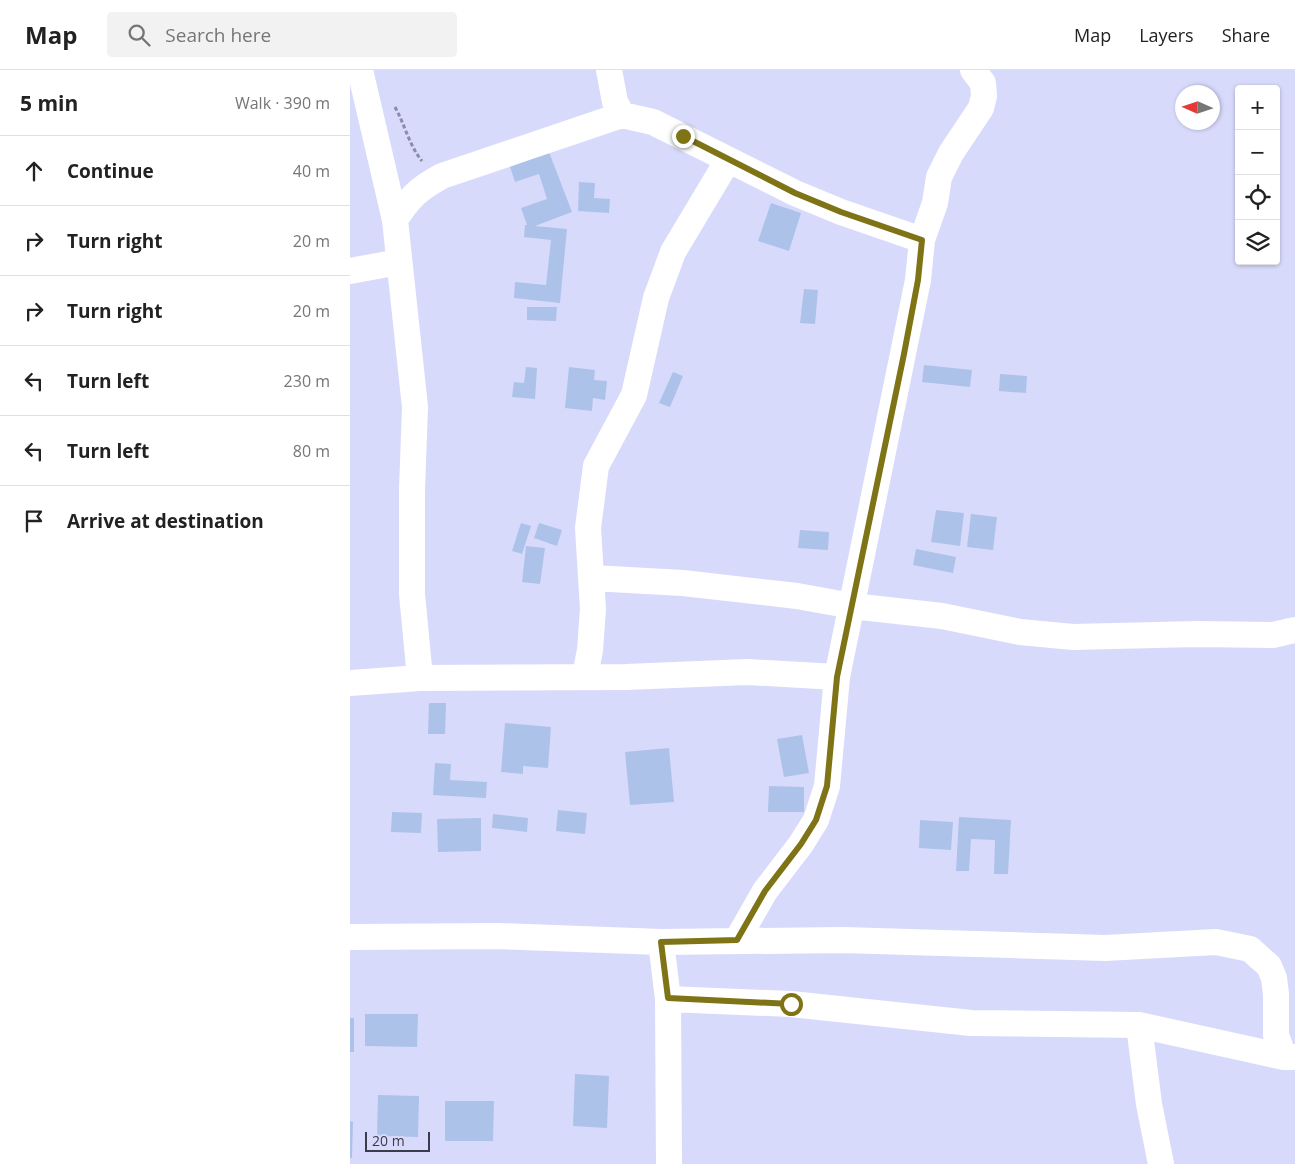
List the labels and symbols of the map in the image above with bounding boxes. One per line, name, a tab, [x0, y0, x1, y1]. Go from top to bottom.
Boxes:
north arrow	[1175, 85, 1220, 130]
route end	[672, 125, 695, 148]
route start	[780, 993, 803, 1016]
scale bar	[365, 1129, 430, 1152]

